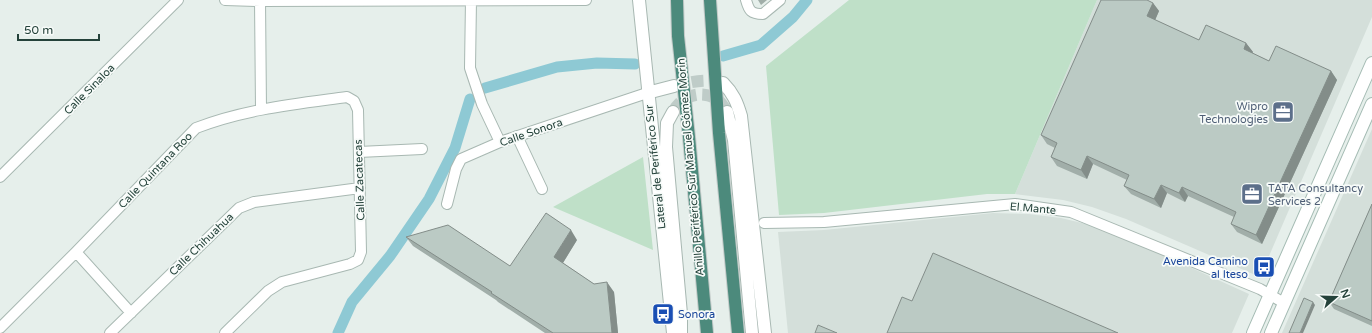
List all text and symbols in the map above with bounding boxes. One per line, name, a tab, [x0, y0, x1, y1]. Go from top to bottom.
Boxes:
scale bar	[18, 16, 99, 42]
text: 50 m	[24, 23, 53, 37]
street label: Anillo Periférico Sur Manuel Gómez Morín	[675, 58, 706, 276]
street label: Calle Sinaloa	[61, 61, 117, 117]
office icon: Wipro Technologies	[1270, 99, 1296, 125]
place label: Wipro Technologies	[1199, 100, 1268, 126]
street label: Lateral de Periférico Sur	[642, 103, 669, 230]
street label: Calle Sonora	[498, 116, 564, 149]
street label: Calle Quintana Roo	[116, 129, 195, 211]
street label: Calle Zacatecas	[352, 139, 367, 221]
office icon: TATA Consultancy Services 2	[1239, 181, 1265, 207]
place label: TATA Consultancy Services 2	[1268, 182, 1363, 208]
street label: El Mante	[1009, 200, 1057, 217]
street label: Calle Chihuahua	[166, 210, 236, 278]
bus stop icon: Avenida Camino al Iteso	[1251, 254, 1277, 280]
place label: Avenida Camino al Iteso	[1163, 255, 1248, 281]
north arrow	[1316, 277, 1356, 317]
text: N	[1337, 287, 1353, 300]
bus stop icon: Sonora	[650, 301, 676, 327]
place label: Sonora	[678, 308, 715, 321]

